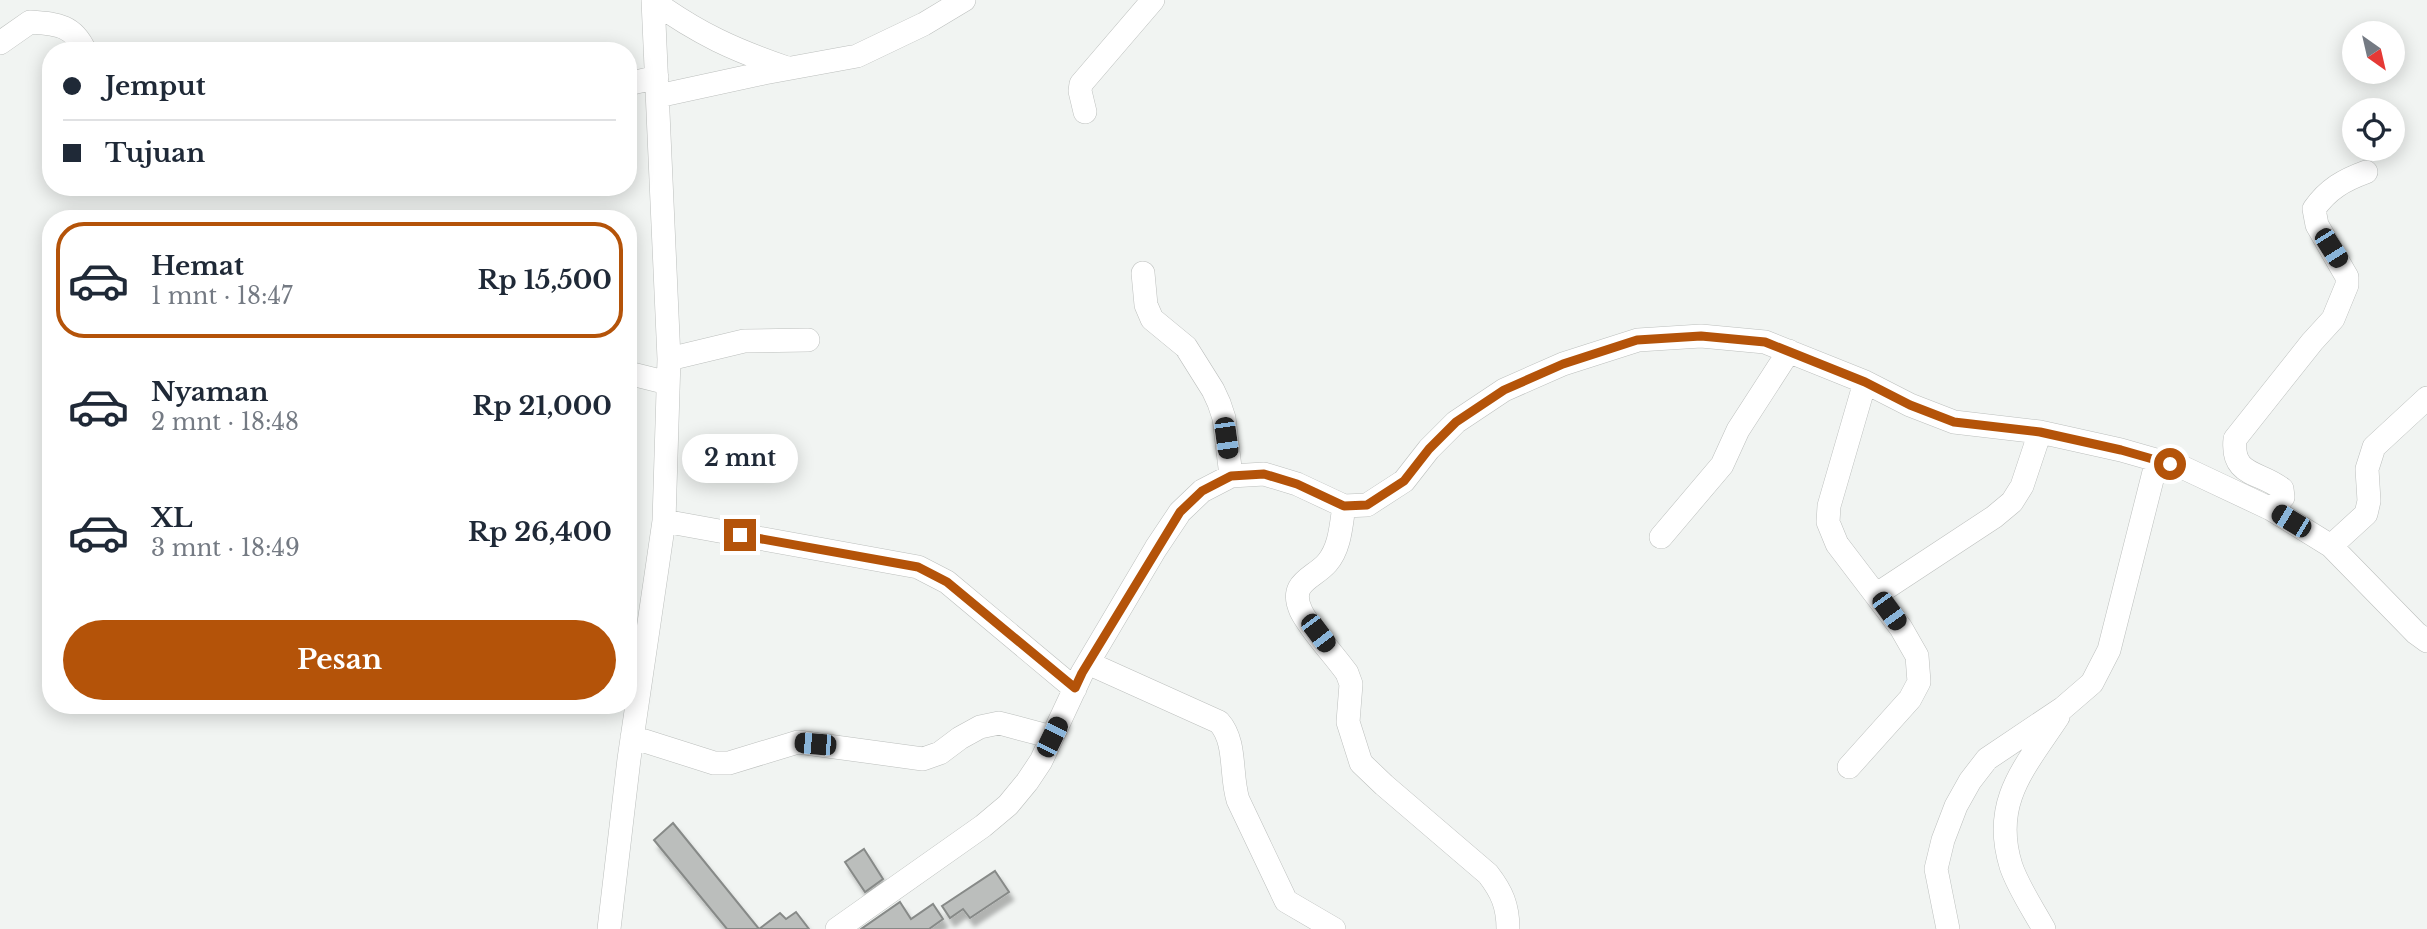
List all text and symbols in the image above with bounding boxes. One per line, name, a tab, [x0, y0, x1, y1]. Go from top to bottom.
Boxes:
north arrow	[2342, 21, 2404, 84]
map controls	[2342, 21, 2405, 161]
text: Jemput	[105, 70, 206, 102]
button: locate	[2342, 98, 2405, 161]
text: Tujuan	[105, 137, 205, 169]
car	[2311, 225, 2352, 271]
icon: car	[67, 249, 130, 312]
text: Hemat	[151, 250, 244, 282]
text: Rp 15,500	[477, 264, 612, 296]
text: 1 mnt · 18:47	[151, 282, 293, 310]
icon: car	[67, 375, 130, 438]
text: Nyaman	[151, 376, 268, 408]
text: Rp 21,000	[472, 390, 612, 422]
text: 2 mnt · 18:48	[151, 408, 299, 436]
car	[1213, 416, 1240, 460]
callout: 2 mnt	[682, 434, 798, 482]
text: 2 mnt	[704, 444, 776, 472]
route start	[2154, 448, 2186, 480]
icon: car	[67, 501, 130, 564]
car	[2268, 501, 2315, 541]
text: XL	[151, 502, 193, 534]
text: Rp 26,400	[468, 516, 612, 548]
route end	[724, 519, 756, 551]
text: 3 mnt · 18:49	[151, 534, 300, 562]
car	[1869, 588, 1910, 634]
car	[1297, 610, 1340, 656]
button: Pesan	[63, 620, 616, 700]
car	[1034, 714, 1071, 760]
car	[794, 732, 837, 756]

